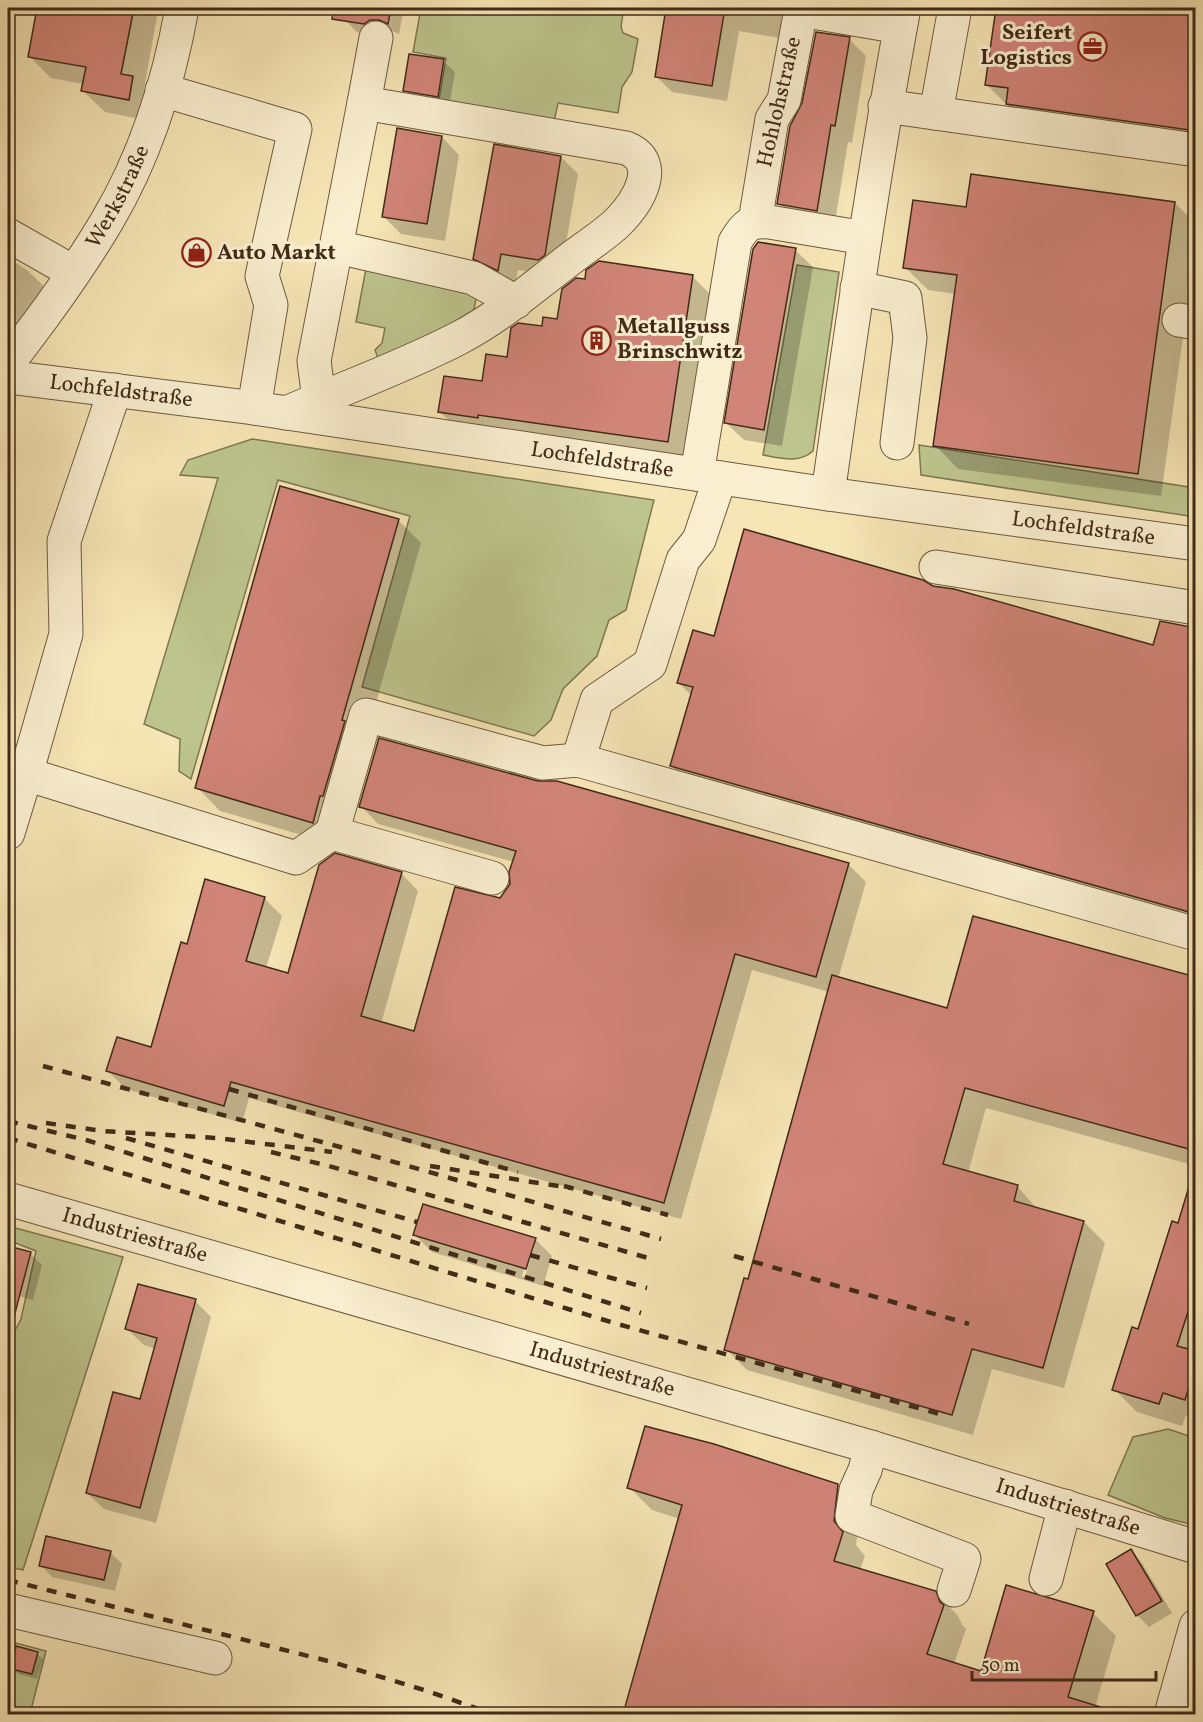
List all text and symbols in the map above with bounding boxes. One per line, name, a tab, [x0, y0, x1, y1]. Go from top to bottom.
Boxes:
place label: Seifert Logistics	[980, 18, 1072, 74]
office icon: Seifert Logistics	[1077, 30, 1109, 62]
street label: Hohlohstraße	[750, 34, 810, 170]
street label: Werkstraße	[78, 140, 158, 254]
shop icon: Auto Markt	[180, 237, 212, 269]
place label: Auto Markt	[217, 238, 336, 269]
place label: Metallguss Brinschwitz	[617, 312, 743, 368]
building icon: Metallguss Brinschwitz	[580, 324, 612, 356]
street label: Lochfeldstraße	[48, 367, 195, 416]
street label: Lochfeldstraße	[528, 434, 676, 486]
street label: Lochfeldstraße	[1010, 504, 1157, 554]
street label: Industriestraße	[58, 1200, 211, 1271]
street label: Industriestraße	[526, 1334, 678, 1405]
street label: Industriestraße	[992, 1471, 1144, 1544]
scale bar	[972, 1644, 1156, 1682]
text: 50 m	[981, 1654, 1020, 1679]

